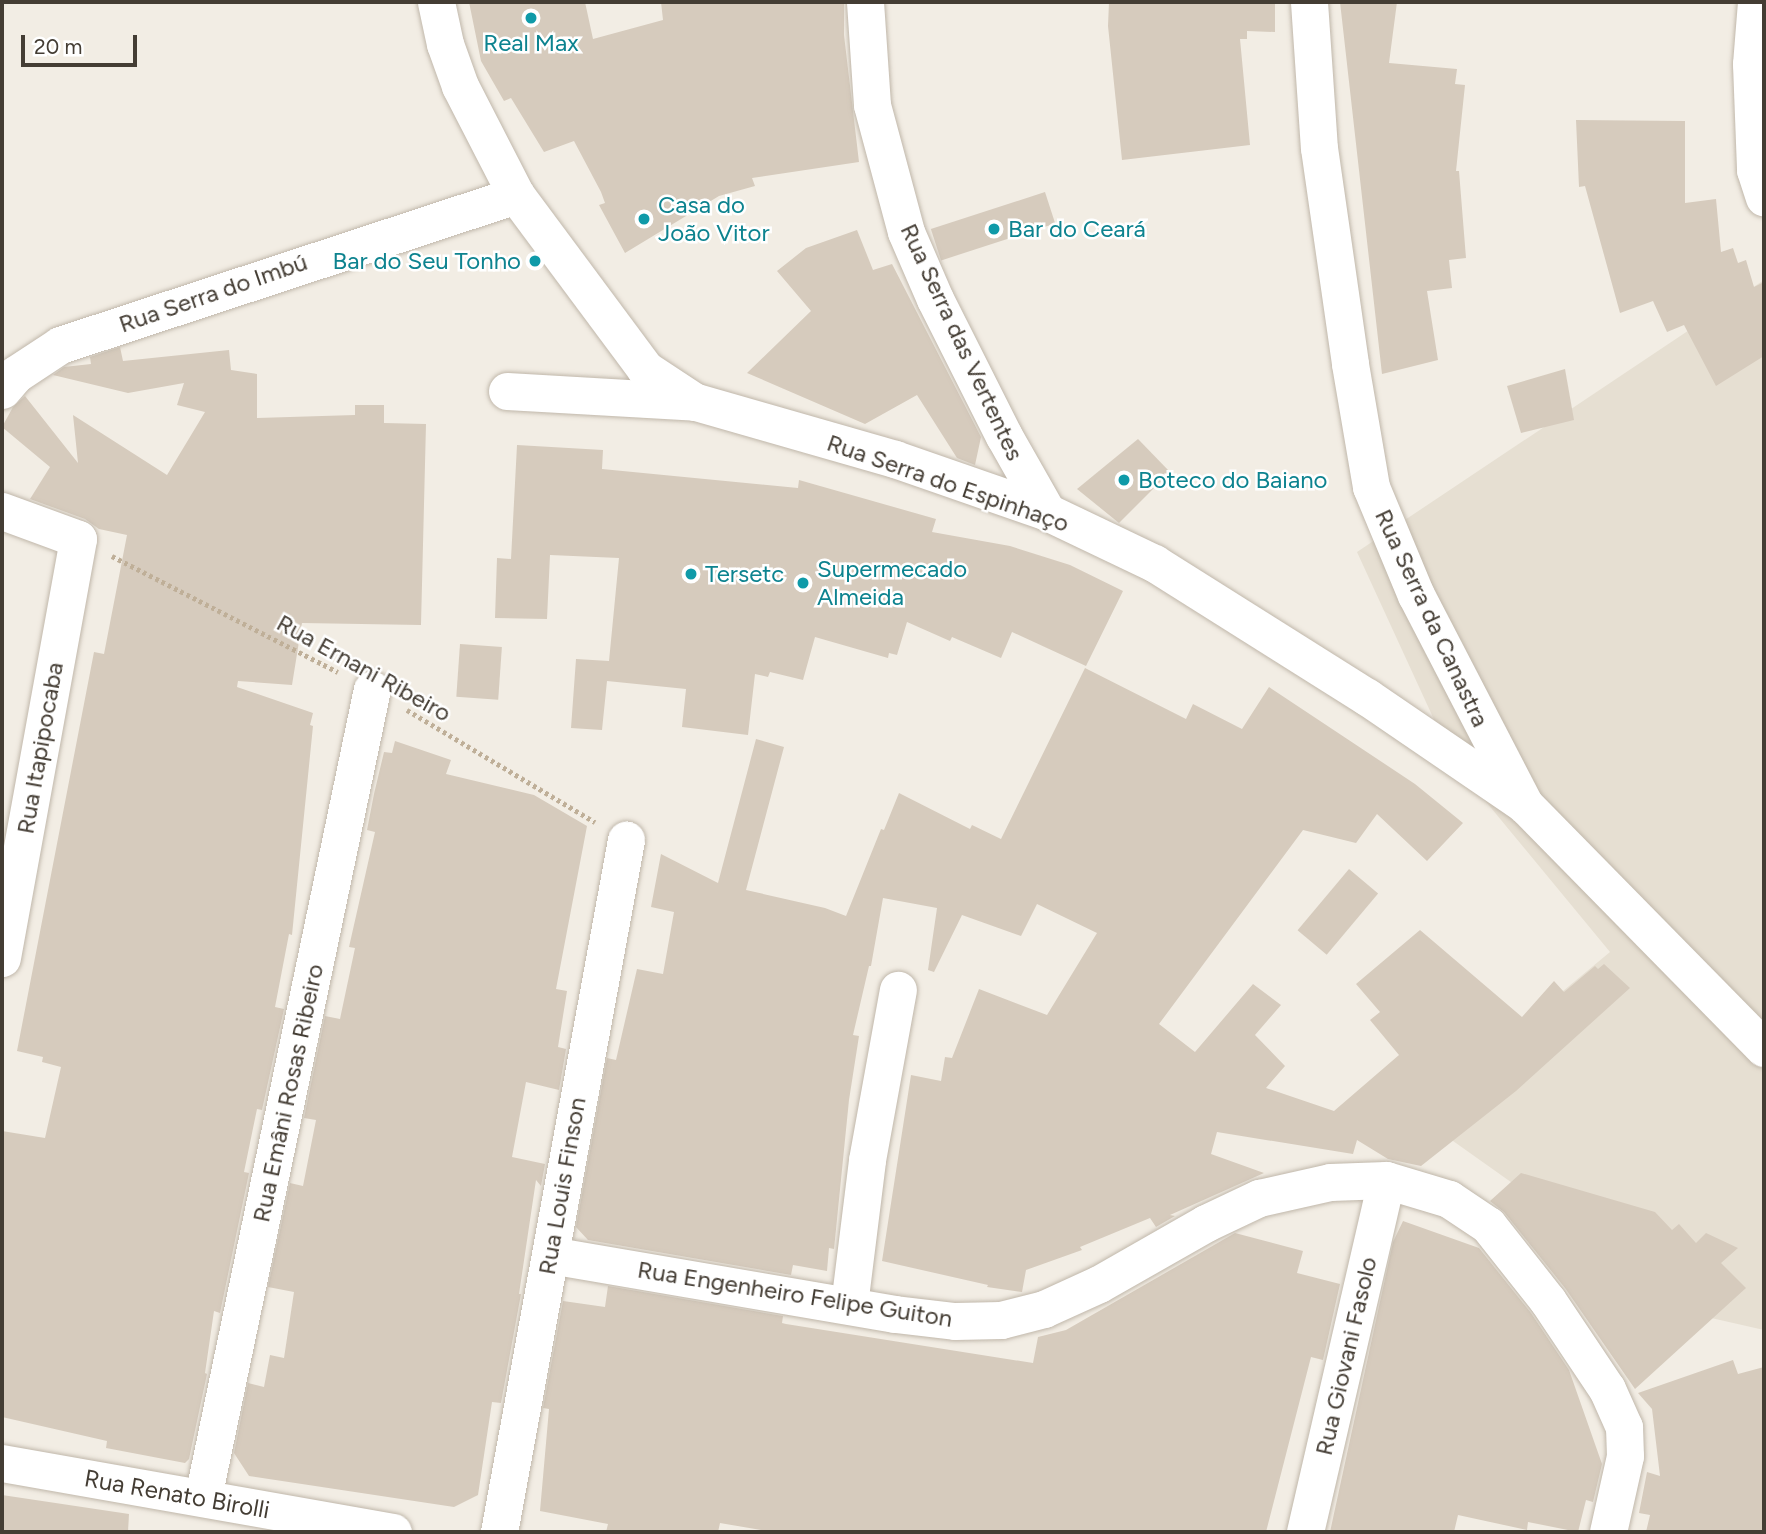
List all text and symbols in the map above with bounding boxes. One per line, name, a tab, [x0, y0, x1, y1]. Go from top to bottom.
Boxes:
marker: Real Max	[523, 10, 539, 26]
scale bar	[24, 21, 140, 65]
place label: Real Max	[483, 29, 579, 57]
text: 20 m	[34, 34, 82, 59]
place label: Casa do João Vitor	[658, 191, 770, 247]
marker: Casa do João Vitor	[636, 211, 652, 227]
place label: Bar do Ceará	[1008, 215, 1146, 243]
street label: Rua Serra das Vertentes	[894, 219, 1030, 465]
marker: Bar do Ceará	[986, 221, 1002, 237]
street label: Rua Serra do Imbú	[115, 247, 311, 339]
place label: Bar do Seu Tonho	[333, 247, 521, 275]
marker: Bar do Seu Tonho	[527, 253, 543, 269]
street label: Rua Serra do Espinhaço	[823, 428, 1073, 538]
place label: Boteco do Baiano	[1138, 466, 1327, 494]
marker: Boteco do Baiano	[1116, 472, 1132, 488]
street label: Rua Serra da Canastra	[1369, 505, 1495, 731]
place label: Supermecado Almeida	[817, 555, 967, 611]
place label: Tersetc	[705, 560, 784, 588]
marker: Tersetc	[683, 566, 699, 582]
marker: Supermecado Almeida	[795, 575, 811, 591]
street label: Rua Ernani Ribeiro	[272, 608, 456, 728]
street label: Rua Itapipocaba	[11, 660, 69, 836]
street label: Rua Emâni Rosas Ribeiro	[247, 961, 329, 1225]
street label: Rua Louis Finson	[532, 1095, 592, 1277]
street label: Rua Giovani Fasolo	[1309, 1254, 1383, 1458]
street label: Rua Engenheiro Felipe Guiton	[636, 1255, 954, 1333]
street label: Rua Renato Birolli	[82, 1464, 272, 1524]

